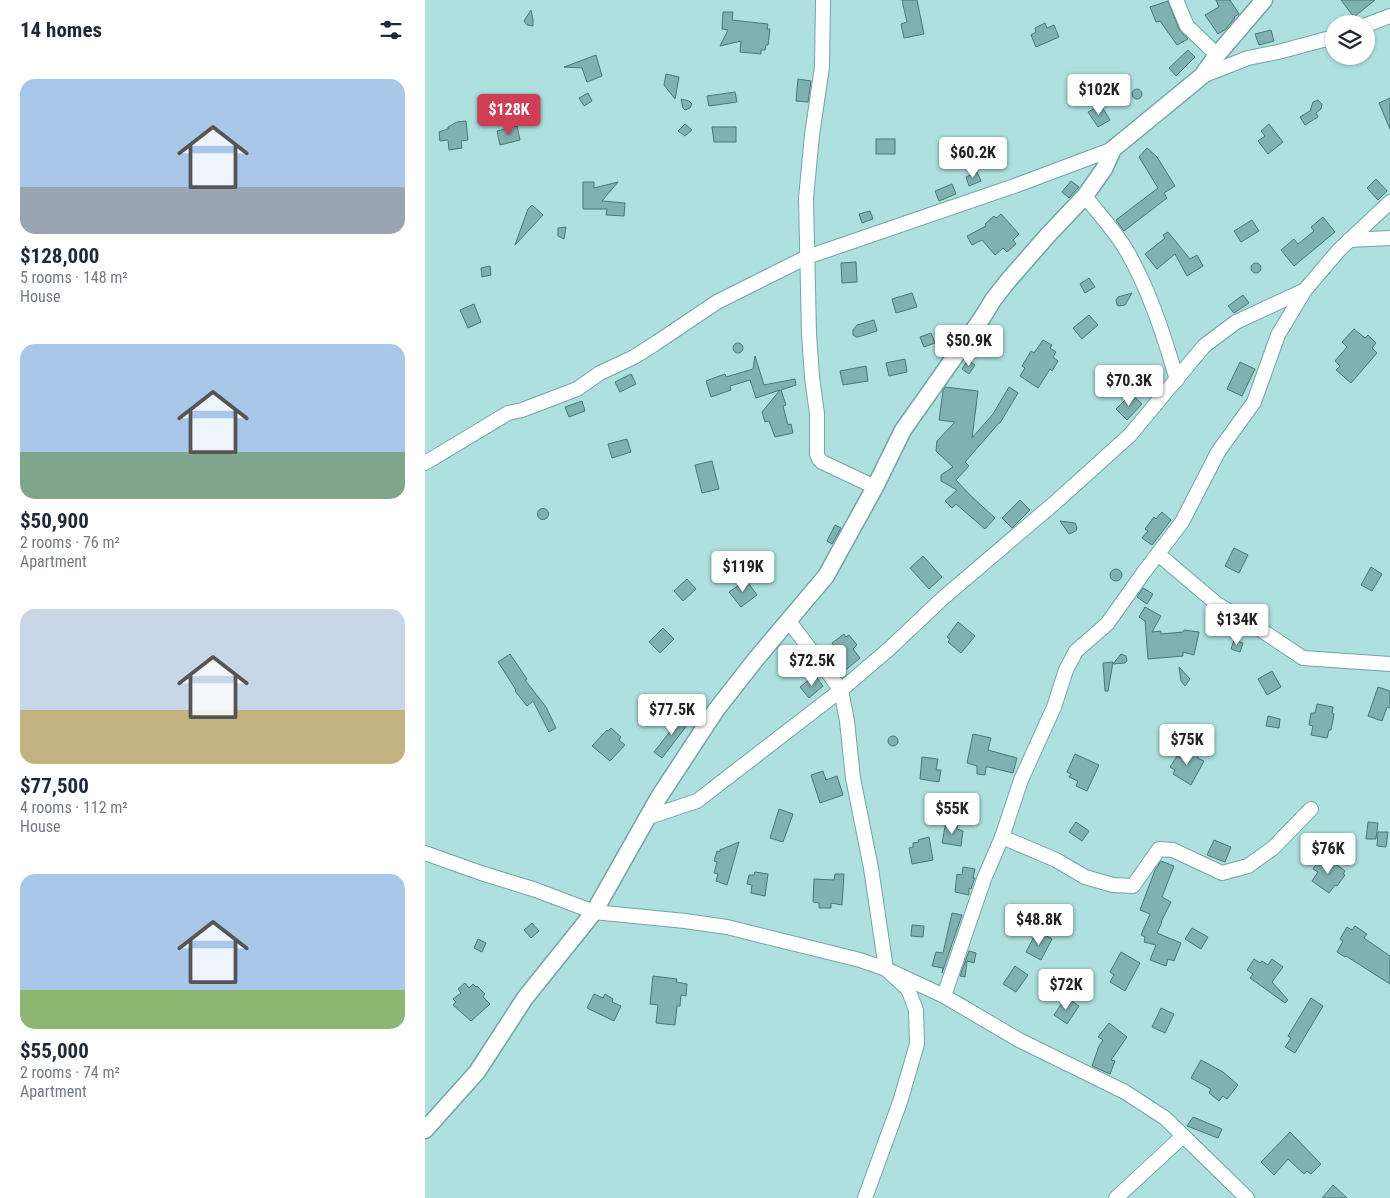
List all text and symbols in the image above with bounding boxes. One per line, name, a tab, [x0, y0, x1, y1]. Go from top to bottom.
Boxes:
map controls	[1325, 15, 1375, 65]
button: layers	[1325, 15, 1375, 65]
icon: filters	[377, 16, 405, 44]
text: 14 homes	[20, 18, 102, 42]
pin: $102K	[1064, 74, 1134, 116]
text: $102K	[1078, 80, 1120, 99]
pin: $128K	[474, 94, 544, 136]
text: $128K	[488, 100, 530, 119]
icon: home	[168, 112, 258, 202]
pin: $60.2K	[932, 136, 1014, 179]
text: $60.2K	[950, 143, 996, 162]
text: $128,000	[20, 244, 99, 268]
text: 5 rooms · 148 m²	[20, 268, 128, 287]
text: House	[20, 287, 60, 306]
pin: $50.9K	[928, 324, 1010, 367]
text: $50.9K	[946, 331, 992, 350]
pin: $70.3K	[1088, 364, 1170, 407]
text: $70.3K	[1106, 371, 1152, 390]
icon: home	[168, 377, 258, 467]
text: $50,900	[20, 509, 89, 533]
text: 2 rooms · 76 m²	[20, 533, 120, 552]
pin: $119K	[708, 550, 778, 593]
text: Apartment	[20, 552, 87, 571]
text: $119K	[722, 557, 764, 576]
pin: $134K	[1202, 604, 1272, 646]
text: $134K	[1216, 610, 1258, 629]
icon: home	[168, 642, 258, 732]
pin: $72.5K	[771, 644, 853, 687]
text: $72.5K	[789, 651, 835, 670]
pin: $77.5K	[631, 694, 713, 736]
text: $77.5K	[649, 700, 695, 719]
pin: $75K	[1157, 724, 1217, 766]
text: $75K	[1170, 730, 1204, 749]
text: $77,500	[20, 774, 89, 798]
pin: $55K	[922, 792, 982, 835]
text: 4 rooms · 112 m²	[20, 798, 128, 817]
text: $55K	[935, 799, 969, 818]
text: House	[20, 817, 60, 836]
pin: $76K	[1298, 832, 1358, 875]
text: $76K	[1311, 839, 1345, 858]
pin: $48.8K	[998, 904, 1080, 946]
icon: home	[168, 907, 258, 997]
text: $48.8K	[1016, 910, 1062, 929]
pin: $72K	[1036, 968, 1096, 1011]
text: $72K	[1049, 975, 1083, 994]
text: $55,000	[20, 1039, 89, 1063]
text: 2 rooms · 74 m²	[20, 1063, 120, 1082]
text: Apartment	[20, 1082, 87, 1101]

